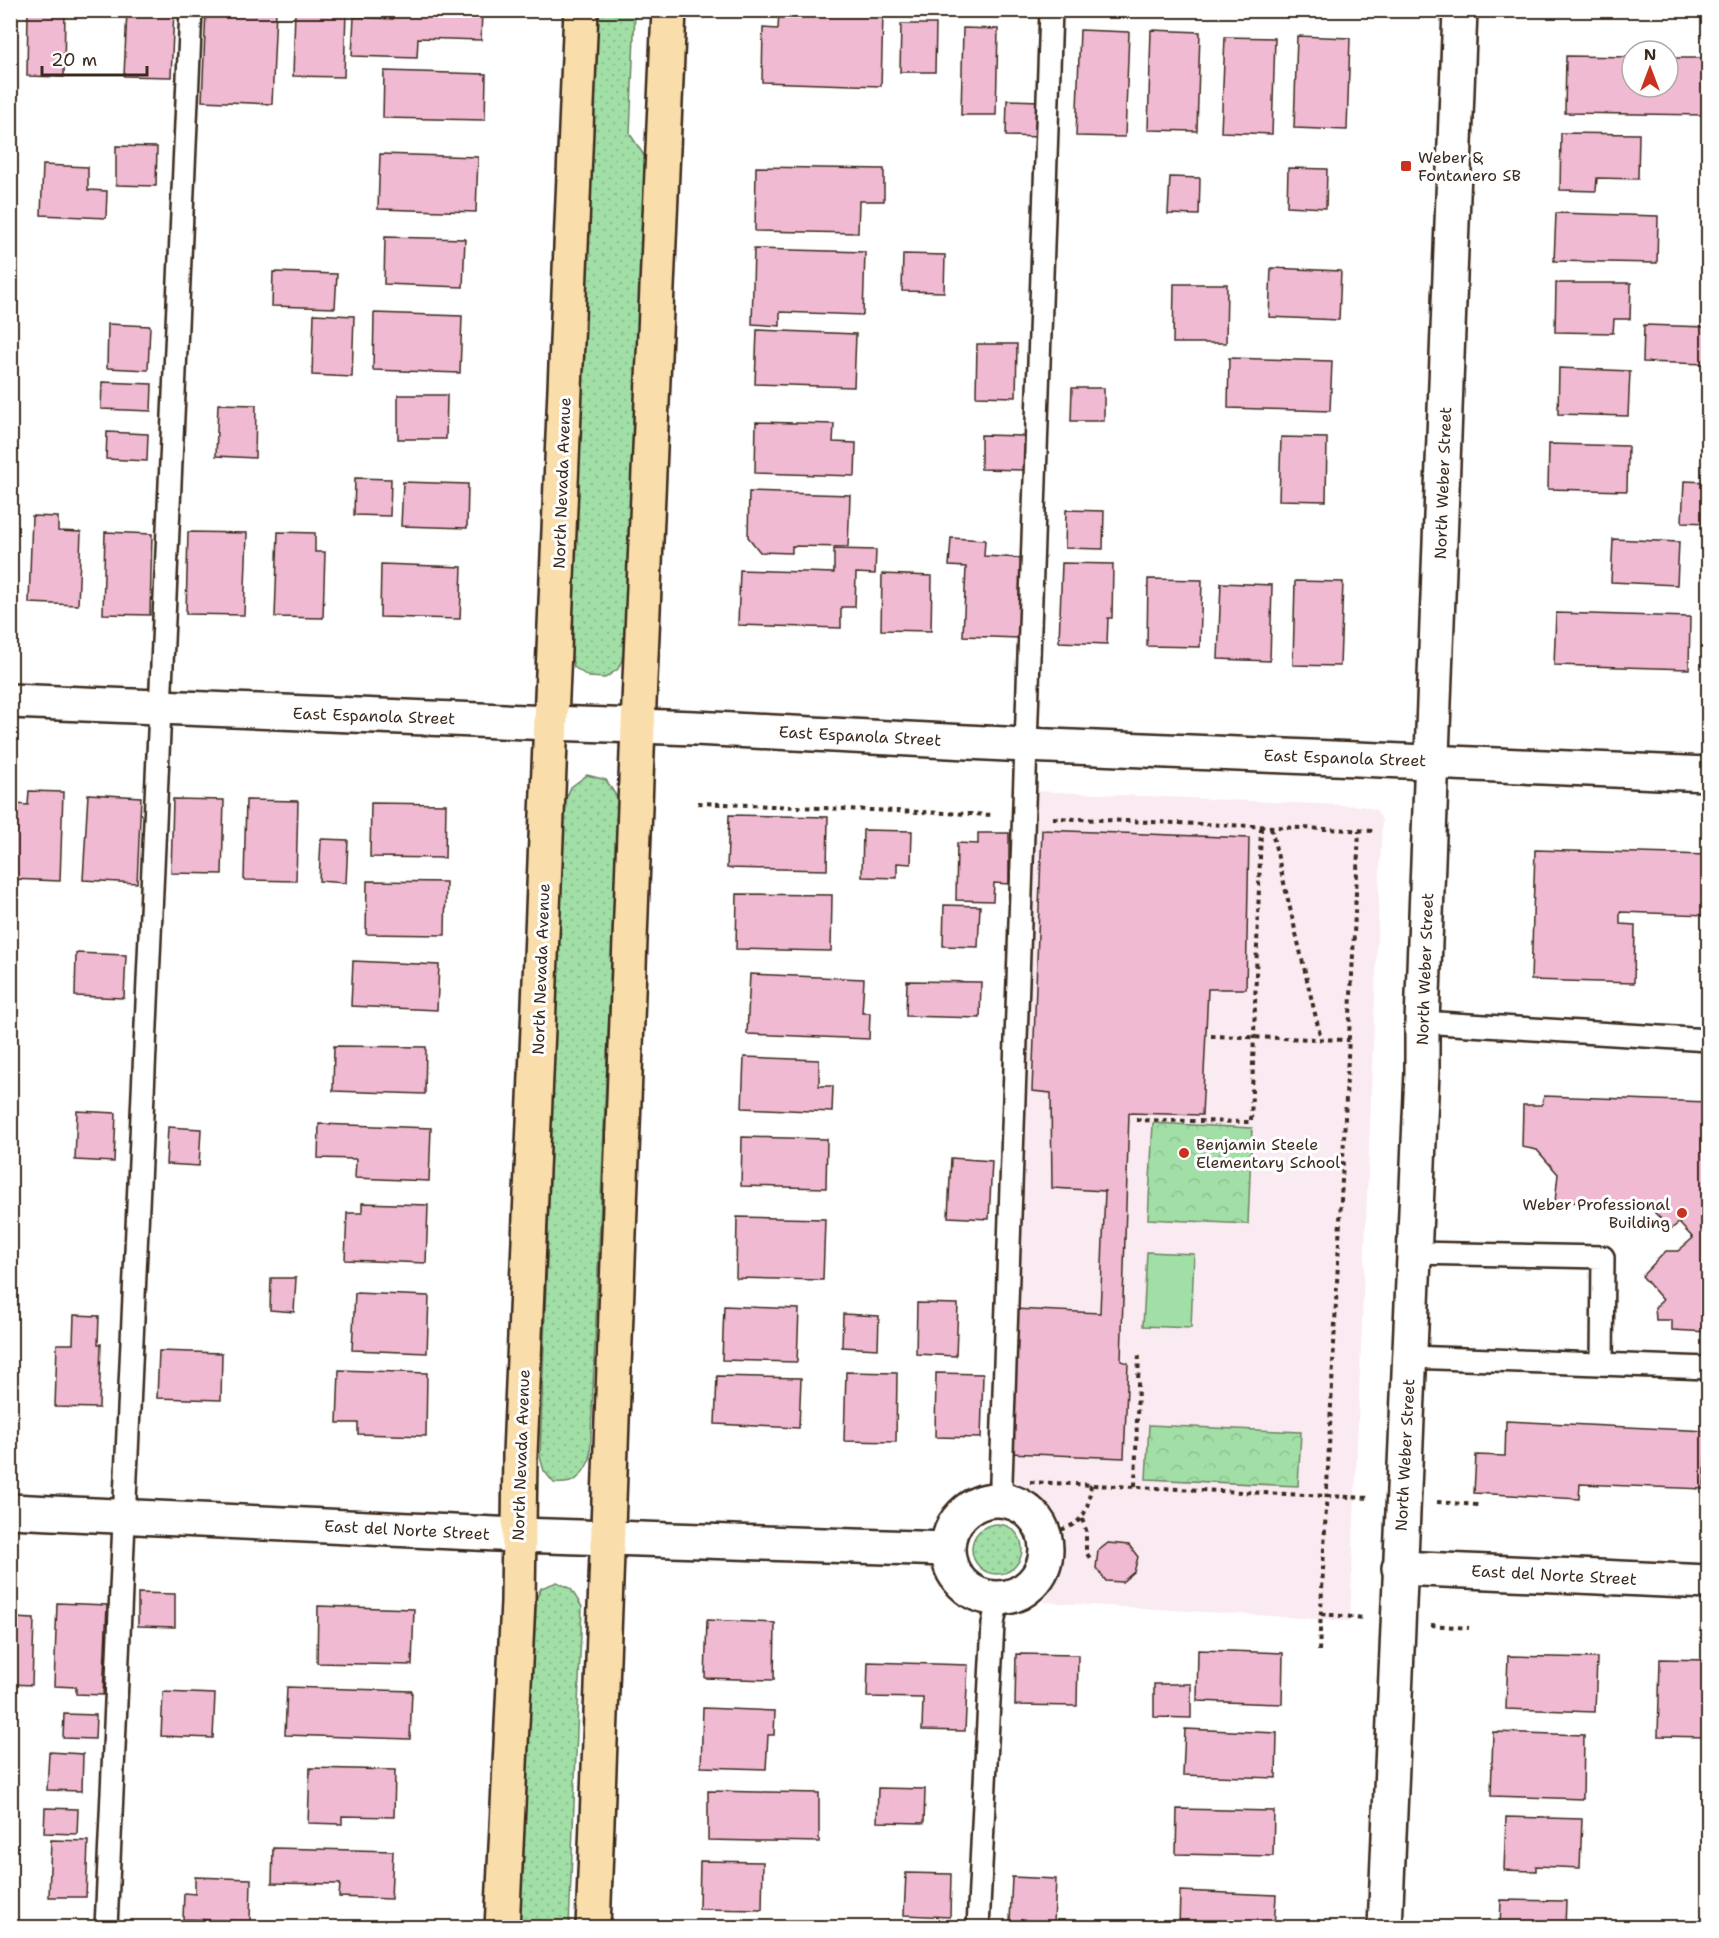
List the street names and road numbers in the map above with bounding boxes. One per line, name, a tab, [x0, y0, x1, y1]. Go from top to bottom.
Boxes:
street label: North Nevada Avenue	[549, 397, 575, 569]
street label: North Weber Street	[1430, 406, 1456, 560]
street label: East Espanola Street	[292, 703, 456, 729]
street label: East Espanola Street	[778, 721, 942, 751]
street label: East Espanola Street	[1263, 745, 1427, 771]
street label: North Nevada Avenue	[528, 883, 554, 1055]
street label: North Weber Street	[1412, 892, 1438, 1046]
street label: North Nevada Avenue	[508, 1369, 534, 1541]
street label: North Weber Street	[1391, 1378, 1419, 1532]
street label: East del Norte Street	[324, 1515, 490, 1545]
street label: East del Norte Street	[1471, 1560, 1637, 1590]

